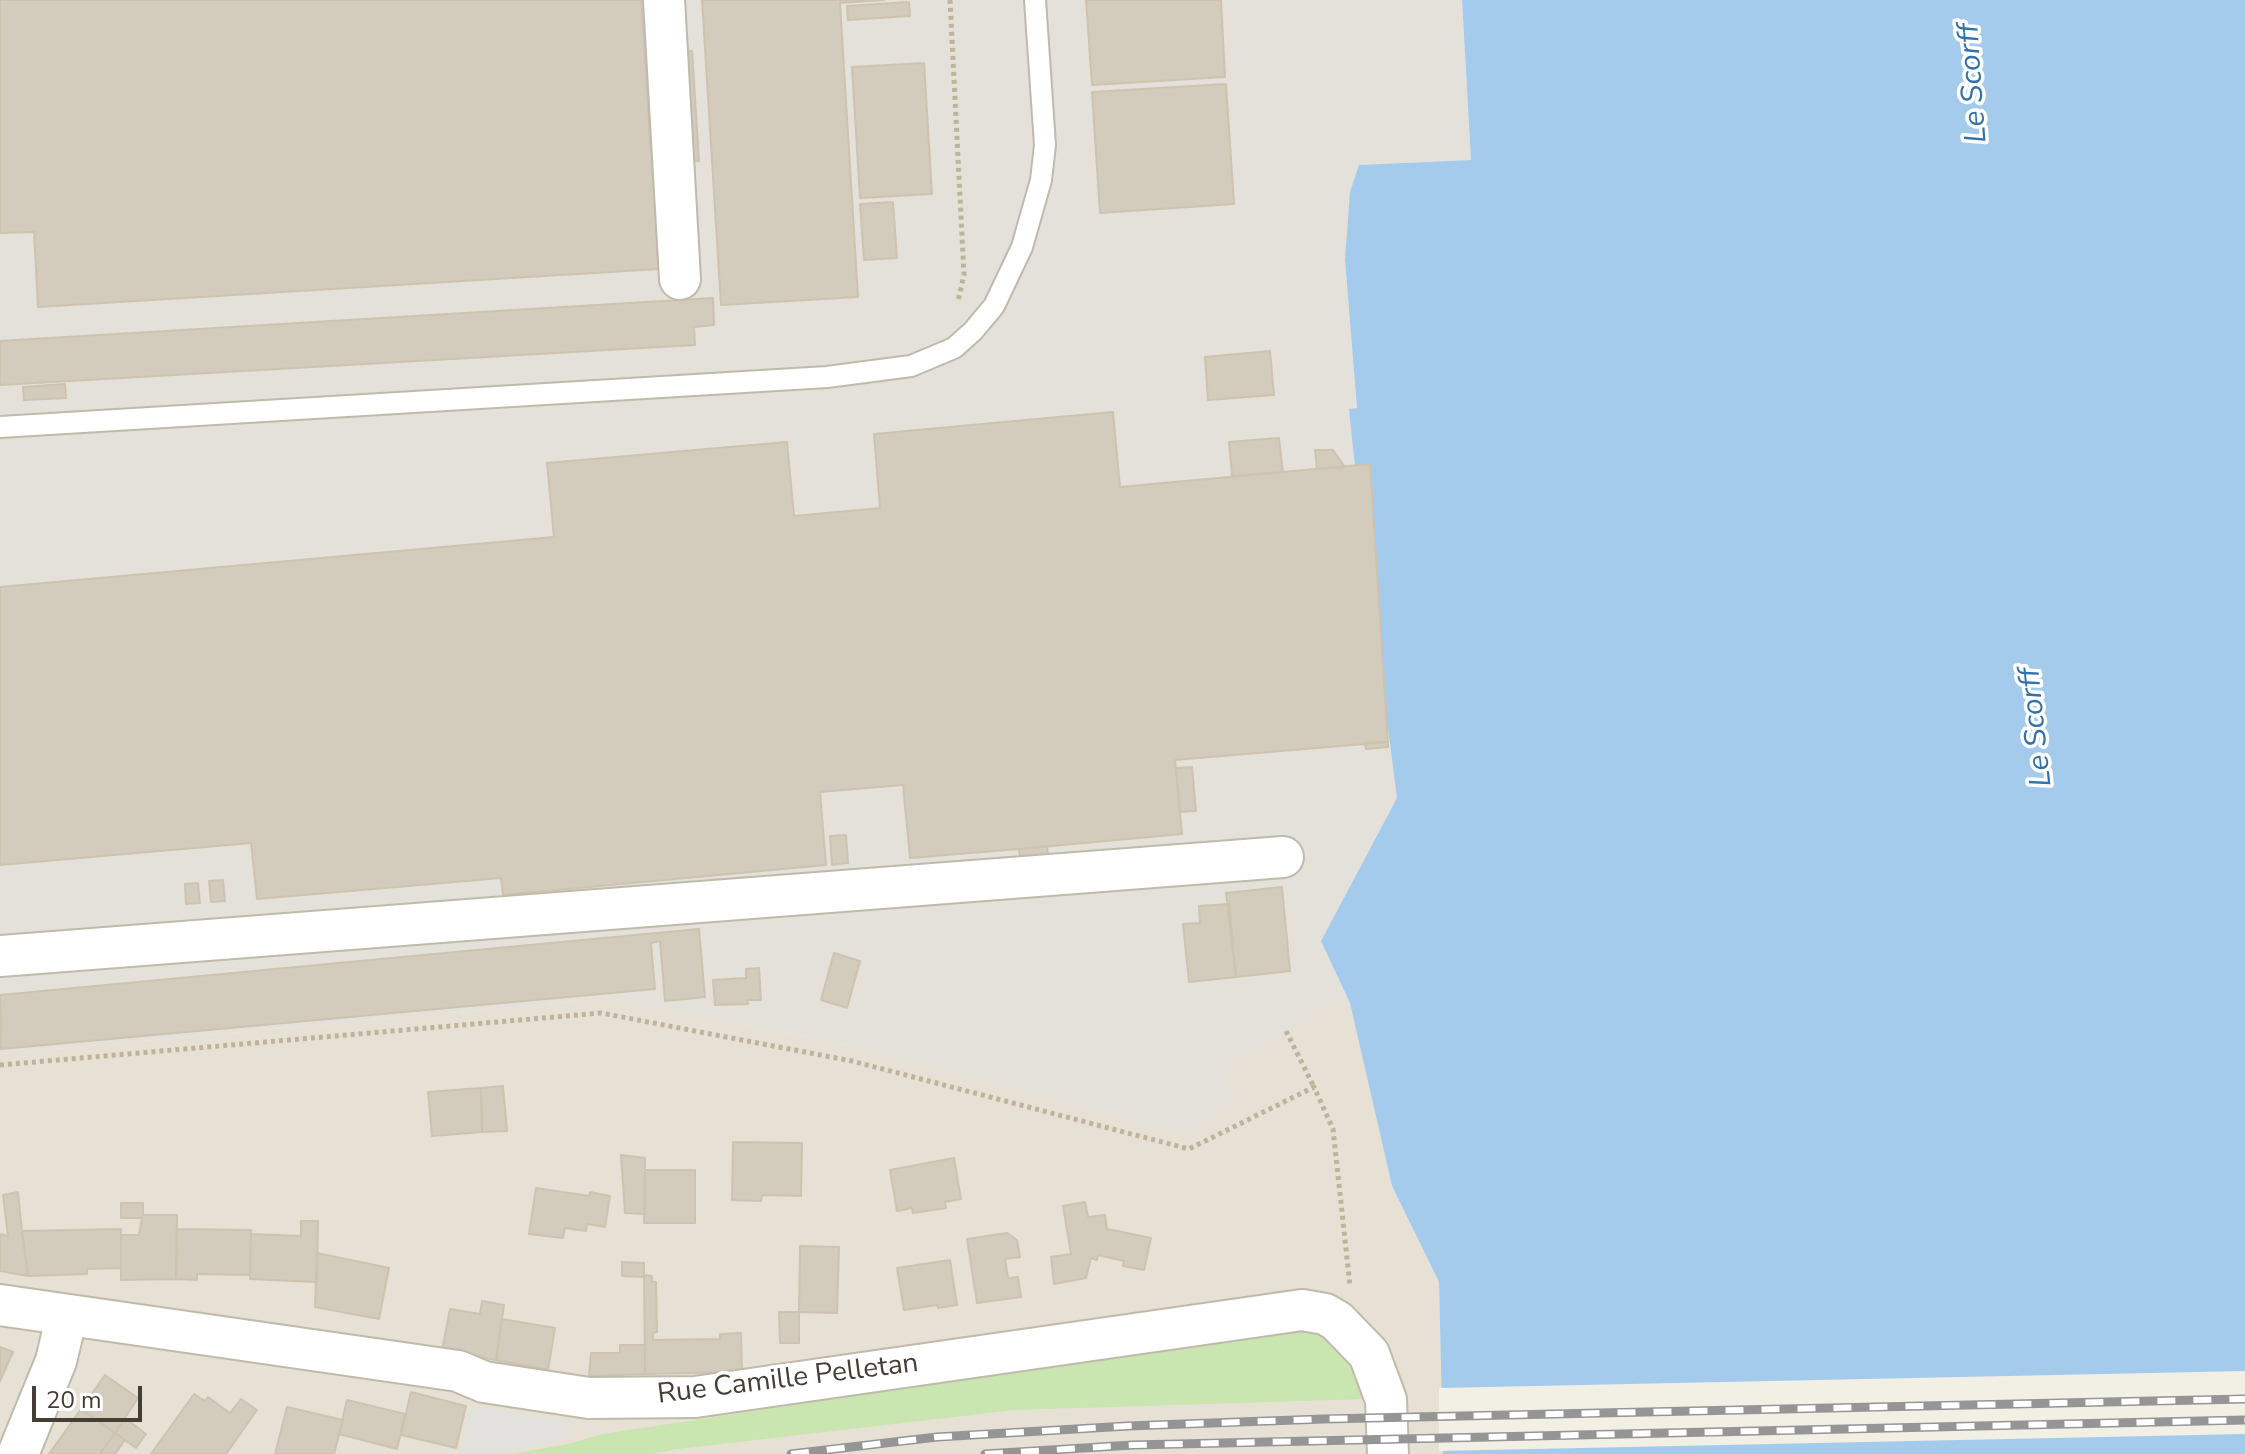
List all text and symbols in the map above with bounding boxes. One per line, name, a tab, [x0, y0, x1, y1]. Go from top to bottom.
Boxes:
water label: Le Scorff	[1952, 22, 1996, 144]
water label: Le Scorff	[2013, 666, 2061, 788]
street label: Rue Camille Pelletan	[656, 1347, 920, 1413]
scale bar	[36, 1370, 146, 1420]
text: 20 m	[46, 1384, 102, 1416]

